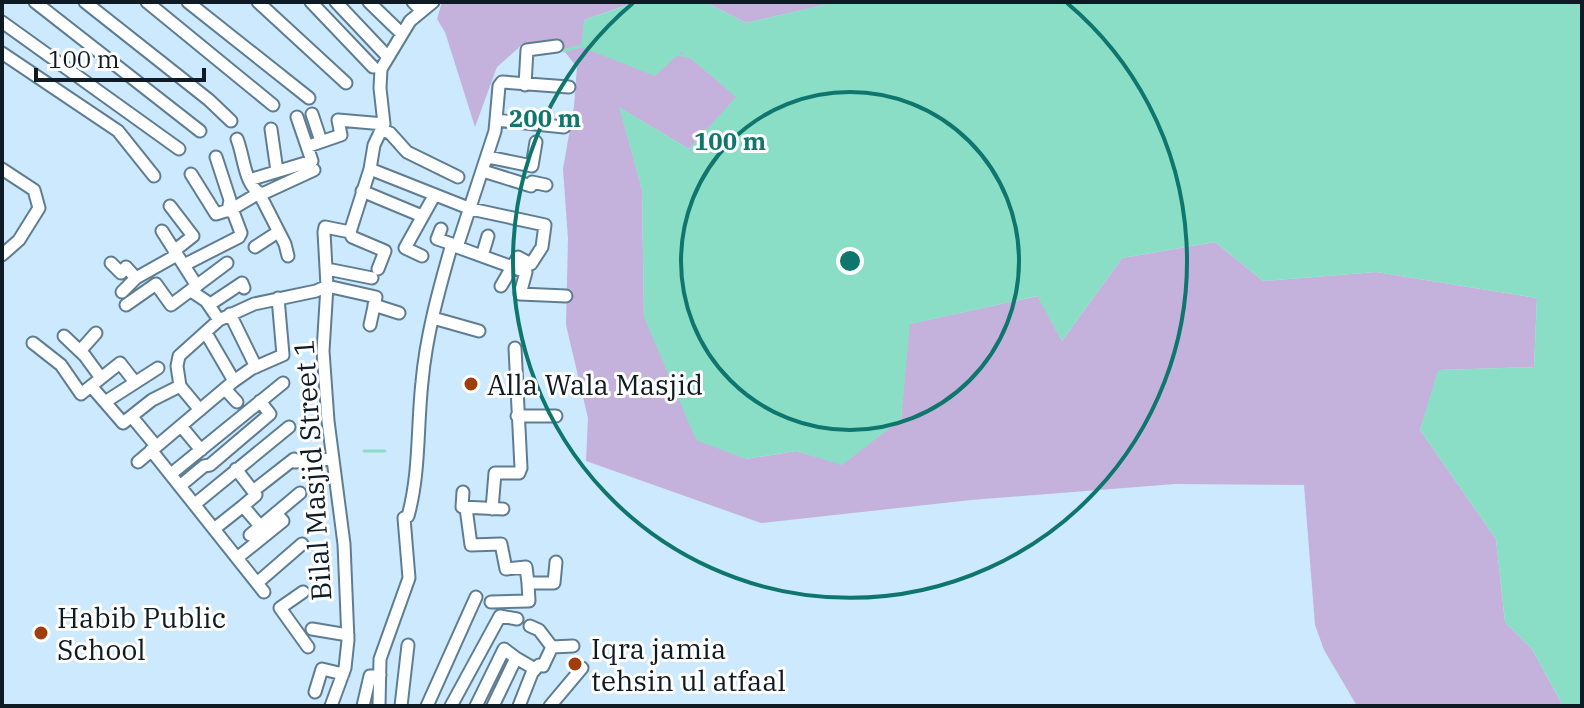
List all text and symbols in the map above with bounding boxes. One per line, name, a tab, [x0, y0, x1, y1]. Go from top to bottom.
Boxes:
scale bar	[36, 32, 204, 82]
text: 100 m	[48, 43, 120, 75]
text: 200 m	[509, 102, 581, 134]
text: 100 m	[694, 125, 766, 157]
centre of rings	[836, 247, 864, 275]
street label: Bilal Masjid Street 1	[284, 338, 340, 602]
place label: Alla Wala Masjid	[487, 366, 703, 403]
marker: Alla Wala Masjid	[462, 375, 480, 393]
place label: Habib Public School	[57, 599, 226, 668]
marker: Habib Public School	[32, 624, 50, 642]
place label: Iqra jamia tehsin ul atfaal	[591, 630, 786, 699]
marker: Iqra jamia tehsin ul atfaal	[566, 655, 584, 673]

